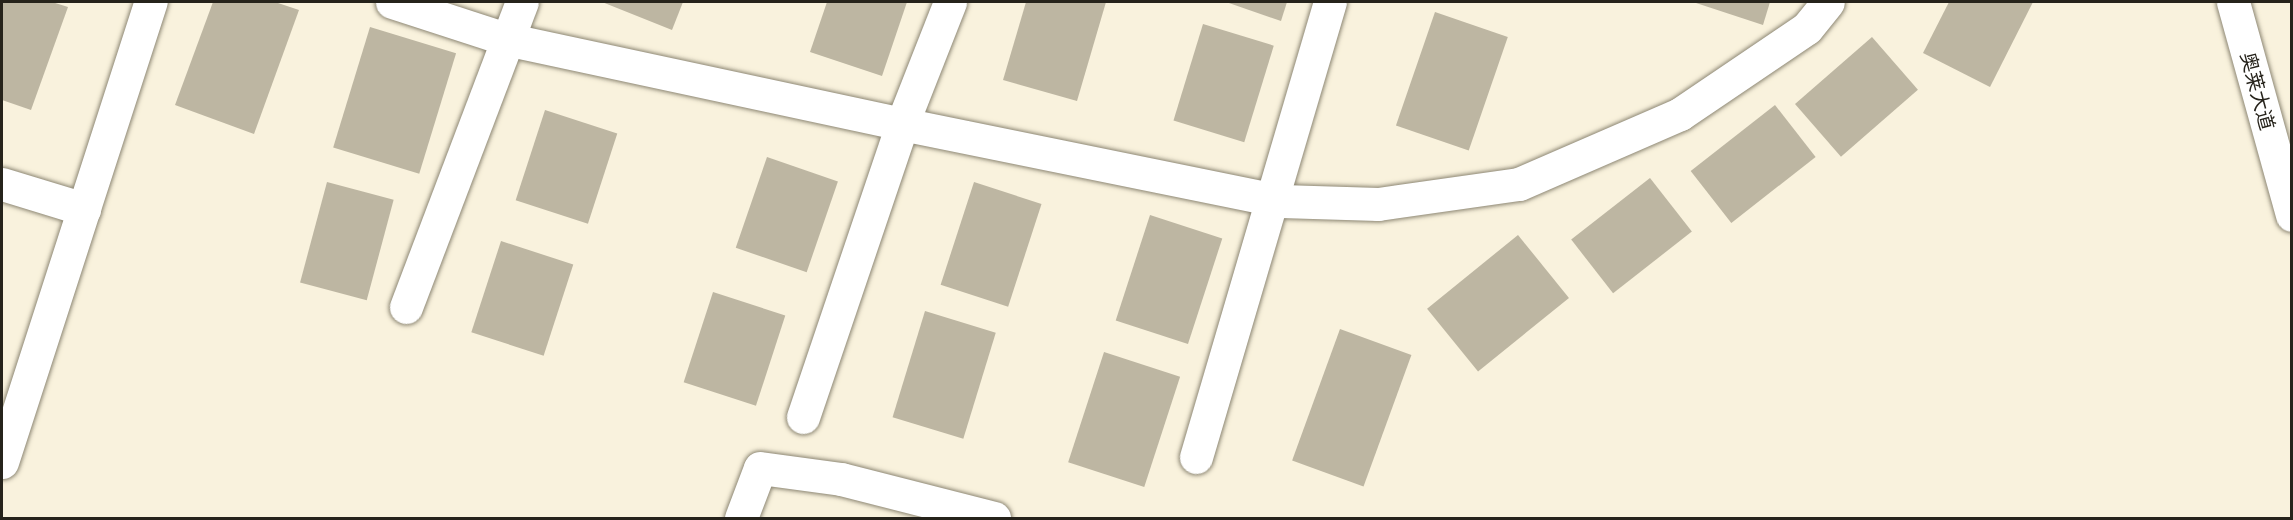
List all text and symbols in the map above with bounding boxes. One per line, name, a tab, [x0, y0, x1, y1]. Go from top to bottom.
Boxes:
street label: 奥莱大道	[2236, 49, 2280, 133]

